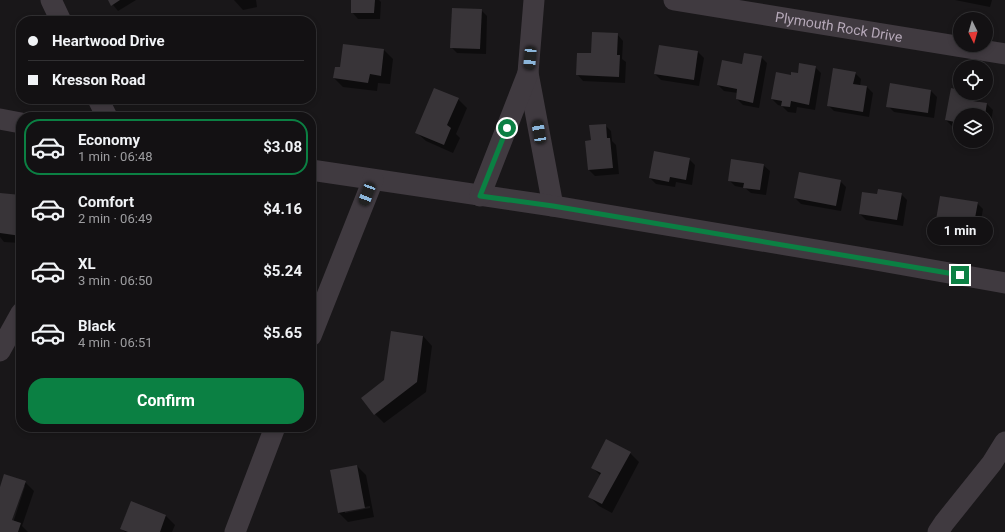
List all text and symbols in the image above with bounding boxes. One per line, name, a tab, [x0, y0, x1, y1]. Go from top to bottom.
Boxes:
street label: Plymouth Rock Drive	[774, 9, 904, 45]
north arrow	[953, 12, 993, 52]
map controls	[953, 12, 993, 148]
text: Heartwood Drive	[52, 32, 165, 50]
car	[523, 46, 537, 70]
button: locate	[953, 60, 993, 100]
text: Kresson Road	[52, 71, 146, 89]
button: layers	[953, 108, 993, 148]
route start	[498, 119, 516, 137]
car	[531, 119, 547, 145]
icon: car	[30, 129, 66, 165]
text: Economy	[78, 131, 140, 149]
text: $3.08	[263, 138, 302, 156]
text: 1 min · 06:48	[78, 149, 153, 164]
car	[357, 181, 377, 207]
icon: car	[30, 191, 66, 227]
text: Comfort	[78, 193, 134, 211]
text: $4.16	[263, 200, 302, 218]
text: 2 min · 06:49	[78, 211, 153, 226]
callout: 1 min	[927, 217, 993, 245]
text: 1 min	[944, 223, 976, 238]
icon: car	[30, 253, 66, 289]
text: XL	[78, 255, 96, 273]
text: $5.24	[263, 262, 302, 280]
route end	[951, 266, 969, 284]
text: 3 min · 06:50	[78, 273, 153, 288]
icon: car	[30, 315, 66, 351]
text: Black	[78, 317, 115, 335]
text: $5.65	[263, 324, 302, 342]
text: 4 min · 06:51	[78, 335, 153, 350]
button: Confirm	[28, 378, 304, 424]

